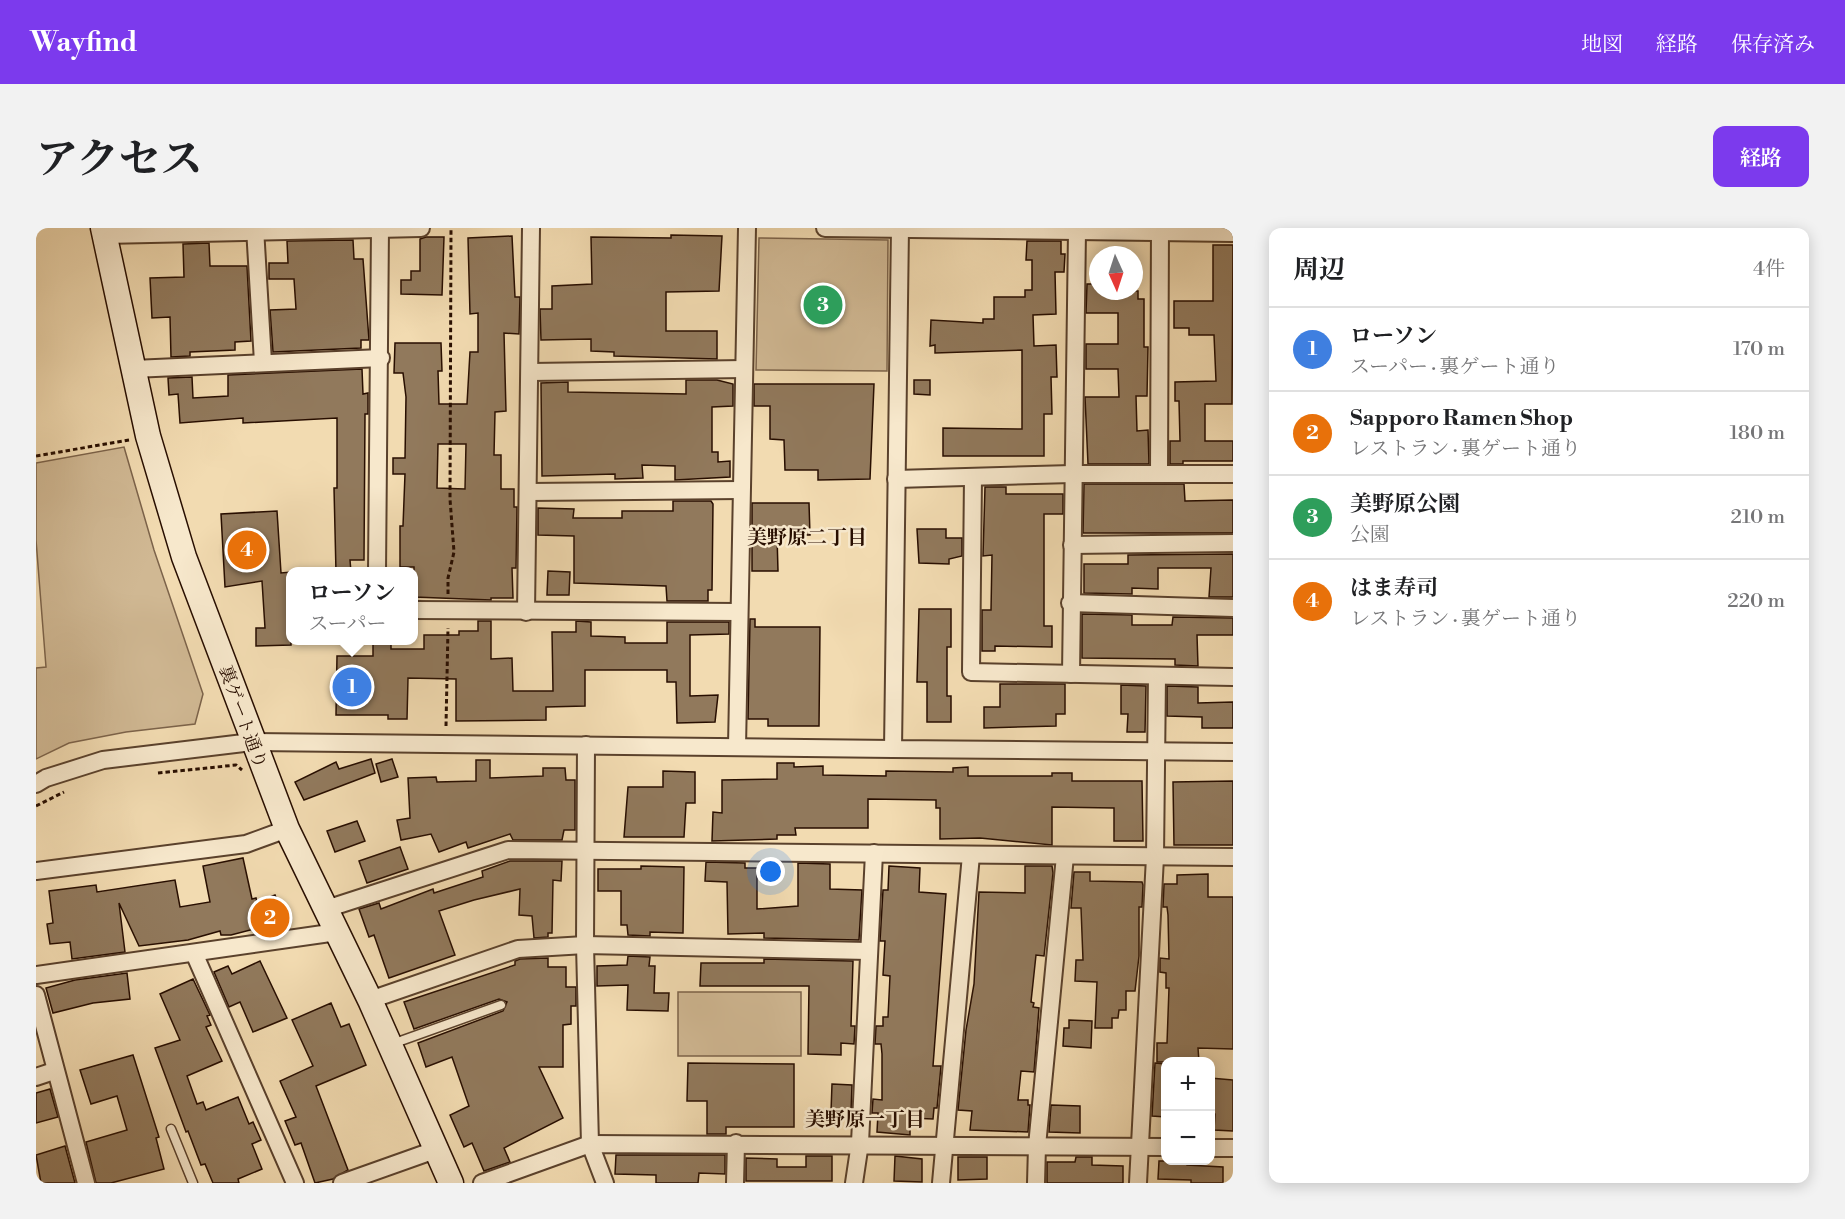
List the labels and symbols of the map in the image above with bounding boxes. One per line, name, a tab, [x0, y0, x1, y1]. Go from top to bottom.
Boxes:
north arrow	[1089, 246, 1143, 300]
pin: 3	[804, 282, 842, 328]
district label: 美野原二丁目	[747, 526, 867, 551]
pin: 4	[228, 528, 266, 572]
street label: 裏ゲート通り	[213, 662, 272, 772]
pin: 1	[332, 664, 372, 710]
your location	[756, 857, 785, 886]
pin: 2	[250, 896, 290, 940]
district label: 美野原一丁目	[805, 1108, 925, 1133]

